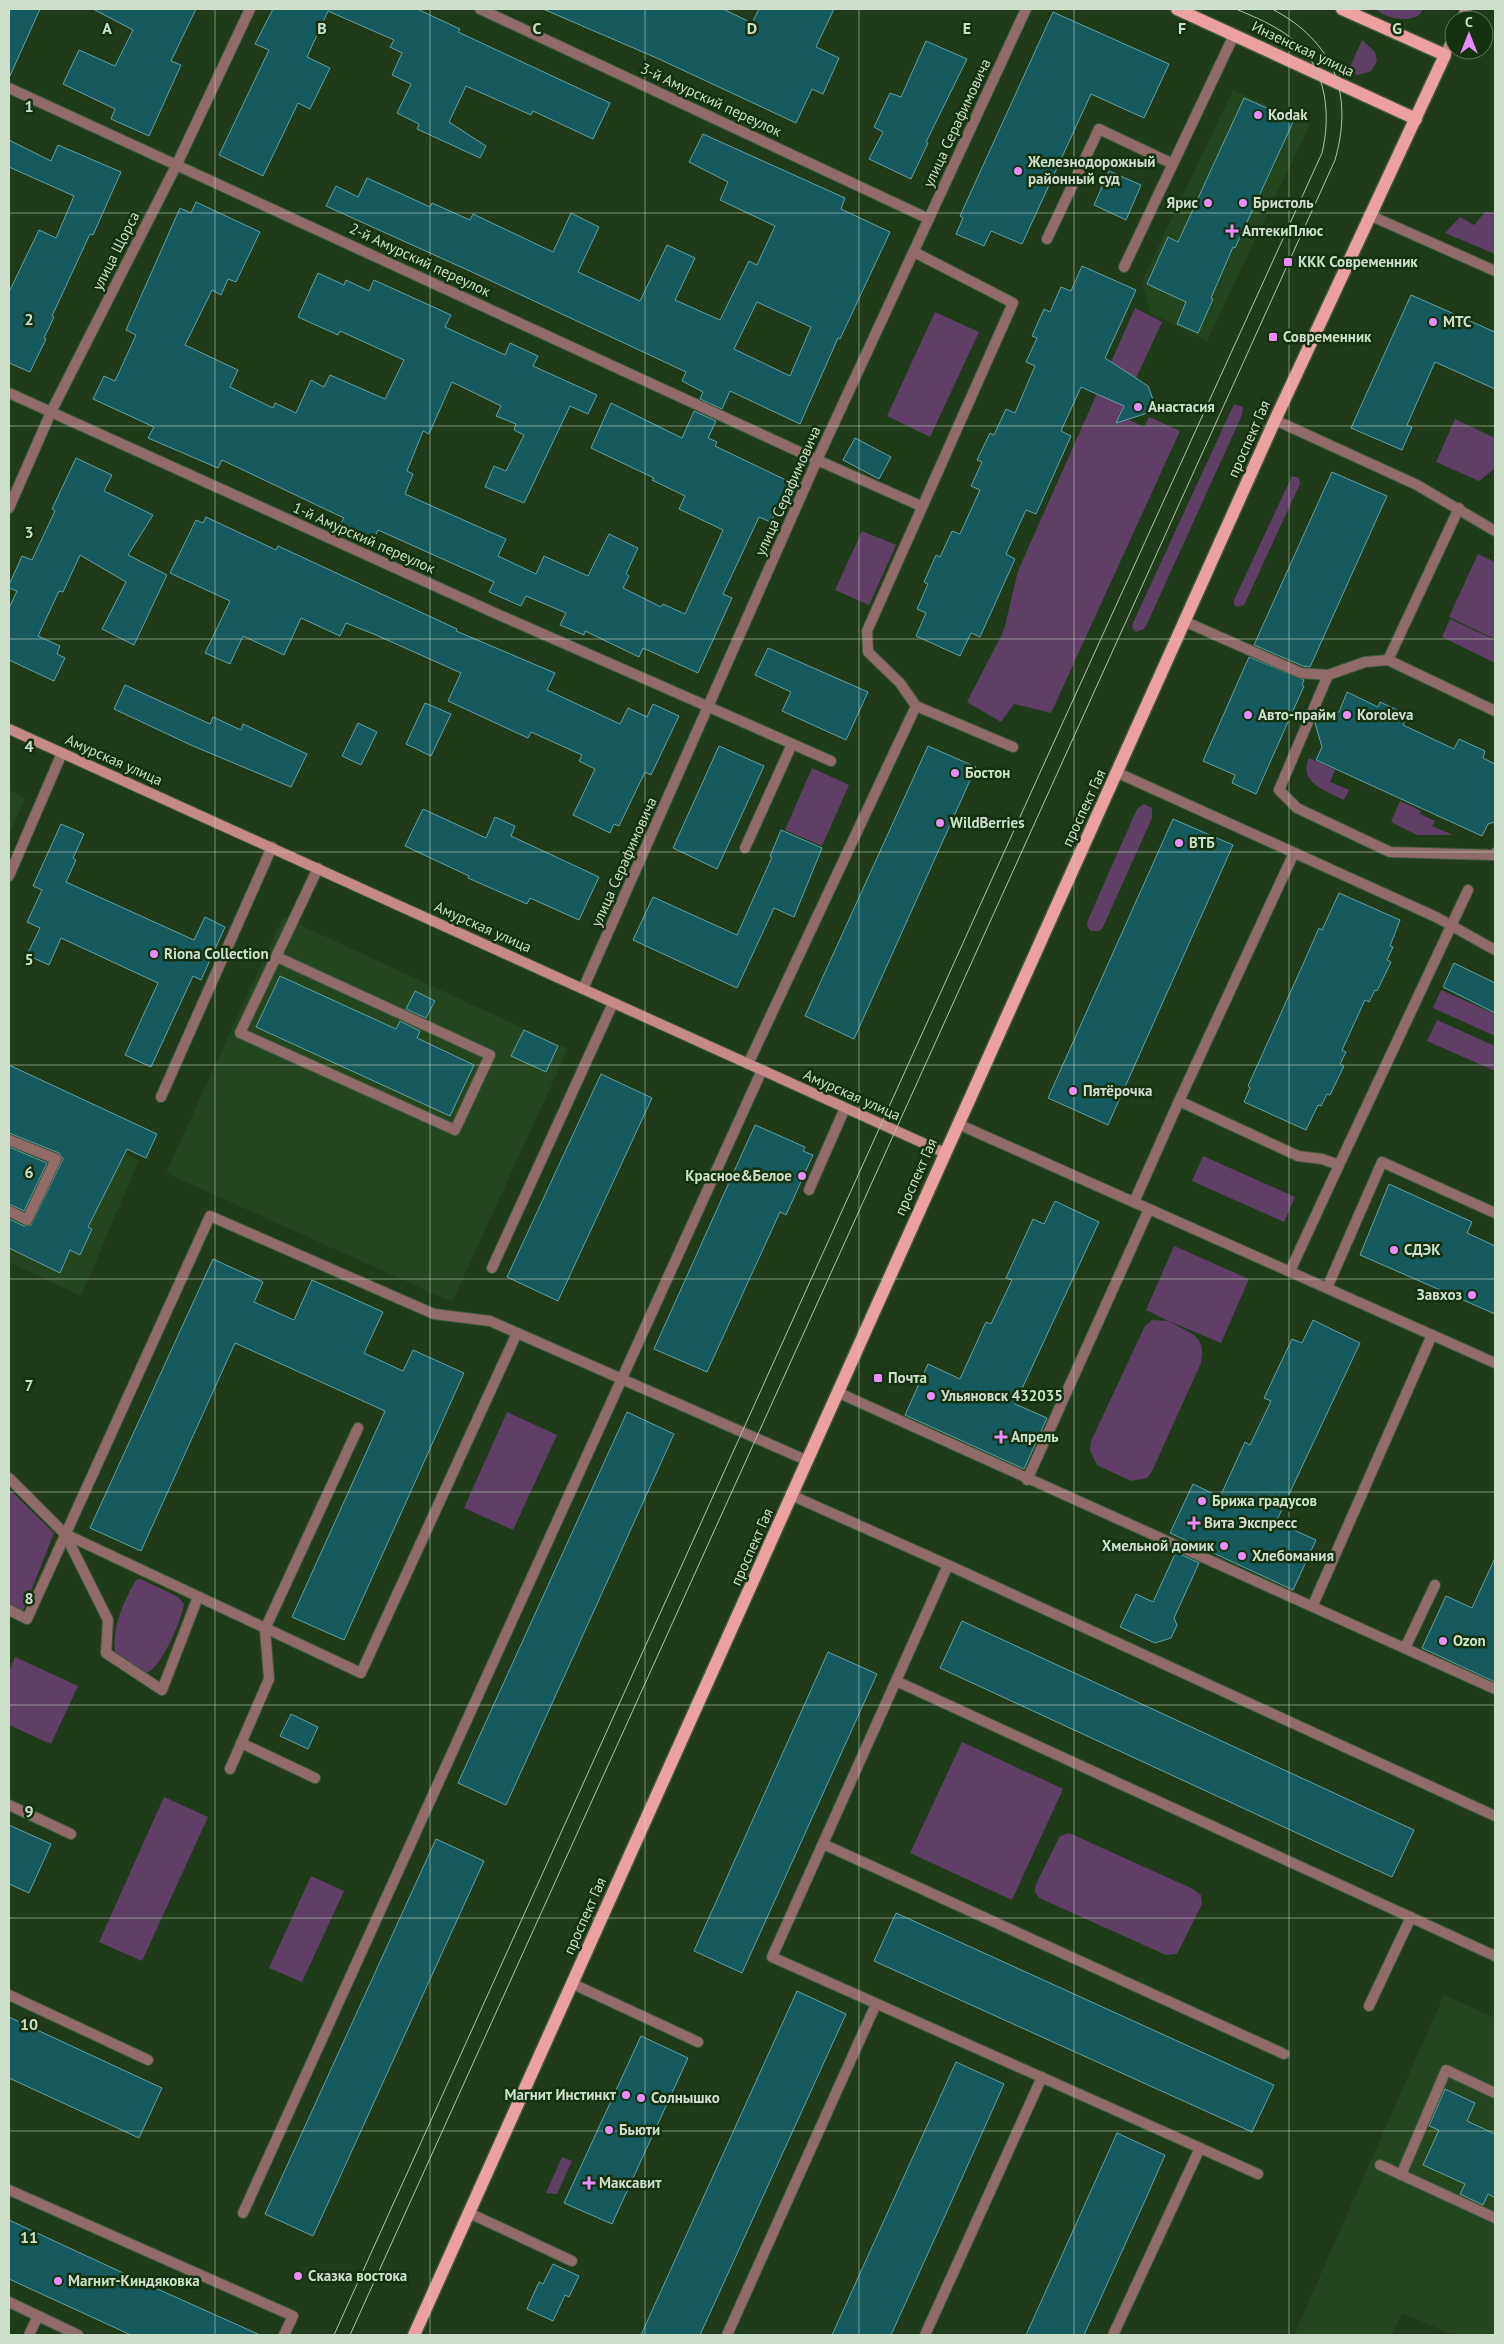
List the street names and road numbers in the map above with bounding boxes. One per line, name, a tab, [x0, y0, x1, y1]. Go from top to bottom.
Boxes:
street label: Инзенская улица	[1249, 16, 1358, 81]
street label: улица Серафимовича	[918, 55, 995, 190]
street label: 3-й Амурский переулок	[637, 58, 786, 141]
street label: улица Щорса	[88, 208, 144, 293]
street label: 2-й Амурский переулок	[346, 218, 495, 301]
street label: проспект Гая	[1223, 397, 1274, 480]
street label: улица Серафимовича	[750, 423, 825, 559]
street label: 1-й Амурский переулок	[290, 498, 439, 578]
street label: Амурская улица	[63, 730, 166, 789]
street label: проспект Гая	[1057, 766, 1110, 849]
street label: улица Серафимовича	[586, 794, 661, 930]
street label: Амурская улица	[432, 897, 535, 956]
street label: Амурская улица	[801, 1065, 904, 1124]
street label: проспект Гая	[890, 1135, 941, 1218]
street label: проспект Гая	[726, 1505, 777, 1588]
street label: проспект Гая	[559, 1874, 610, 1957]

